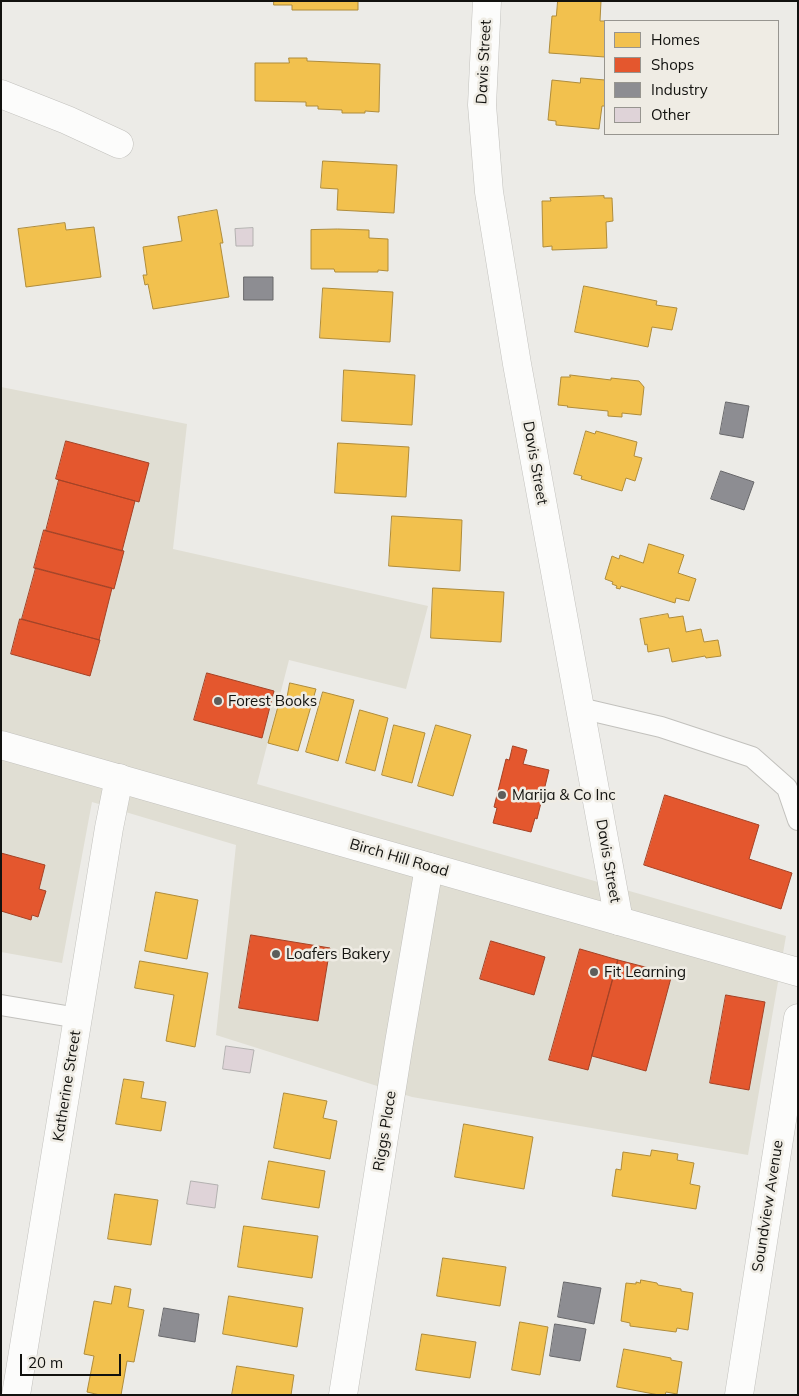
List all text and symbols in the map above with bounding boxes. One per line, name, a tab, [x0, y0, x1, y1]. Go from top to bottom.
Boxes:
street label: Davis Street	[473, 19, 495, 105]
legend	[604, 20, 779, 135]
text: Homes	[651, 30, 700, 49]
text: Shops	[651, 55, 694, 74]
text: Industry	[651, 80, 708, 99]
text: Other	[651, 105, 690, 124]
street label: Davis Street	[519, 420, 551, 506]
place label: Forest Books	[228, 692, 317, 710]
marker: Forest Books	[212, 695, 224, 707]
place label: Marija & Co Inc	[512, 786, 616, 804]
marker: Marija & Co Inc	[496, 789, 508, 801]
street label: Davis Street	[592, 818, 624, 904]
street label: Birch Hill Road	[347, 835, 451, 881]
place label: Loafers Bakery	[286, 945, 390, 963]
marker: Loafers Bakery	[270, 948, 282, 960]
place label: Fit Learning	[604, 963, 686, 981]
marker: Fit Learning	[588, 966, 600, 978]
street label: Katherine Street	[49, 1029, 85, 1143]
street label: Riggs Place	[370, 1090, 400, 1172]
street label: Soundview Avenue	[749, 1139, 787, 1273]
scale bar	[22, 1344, 124, 1376]
text: 20 m	[28, 1353, 63, 1372]

